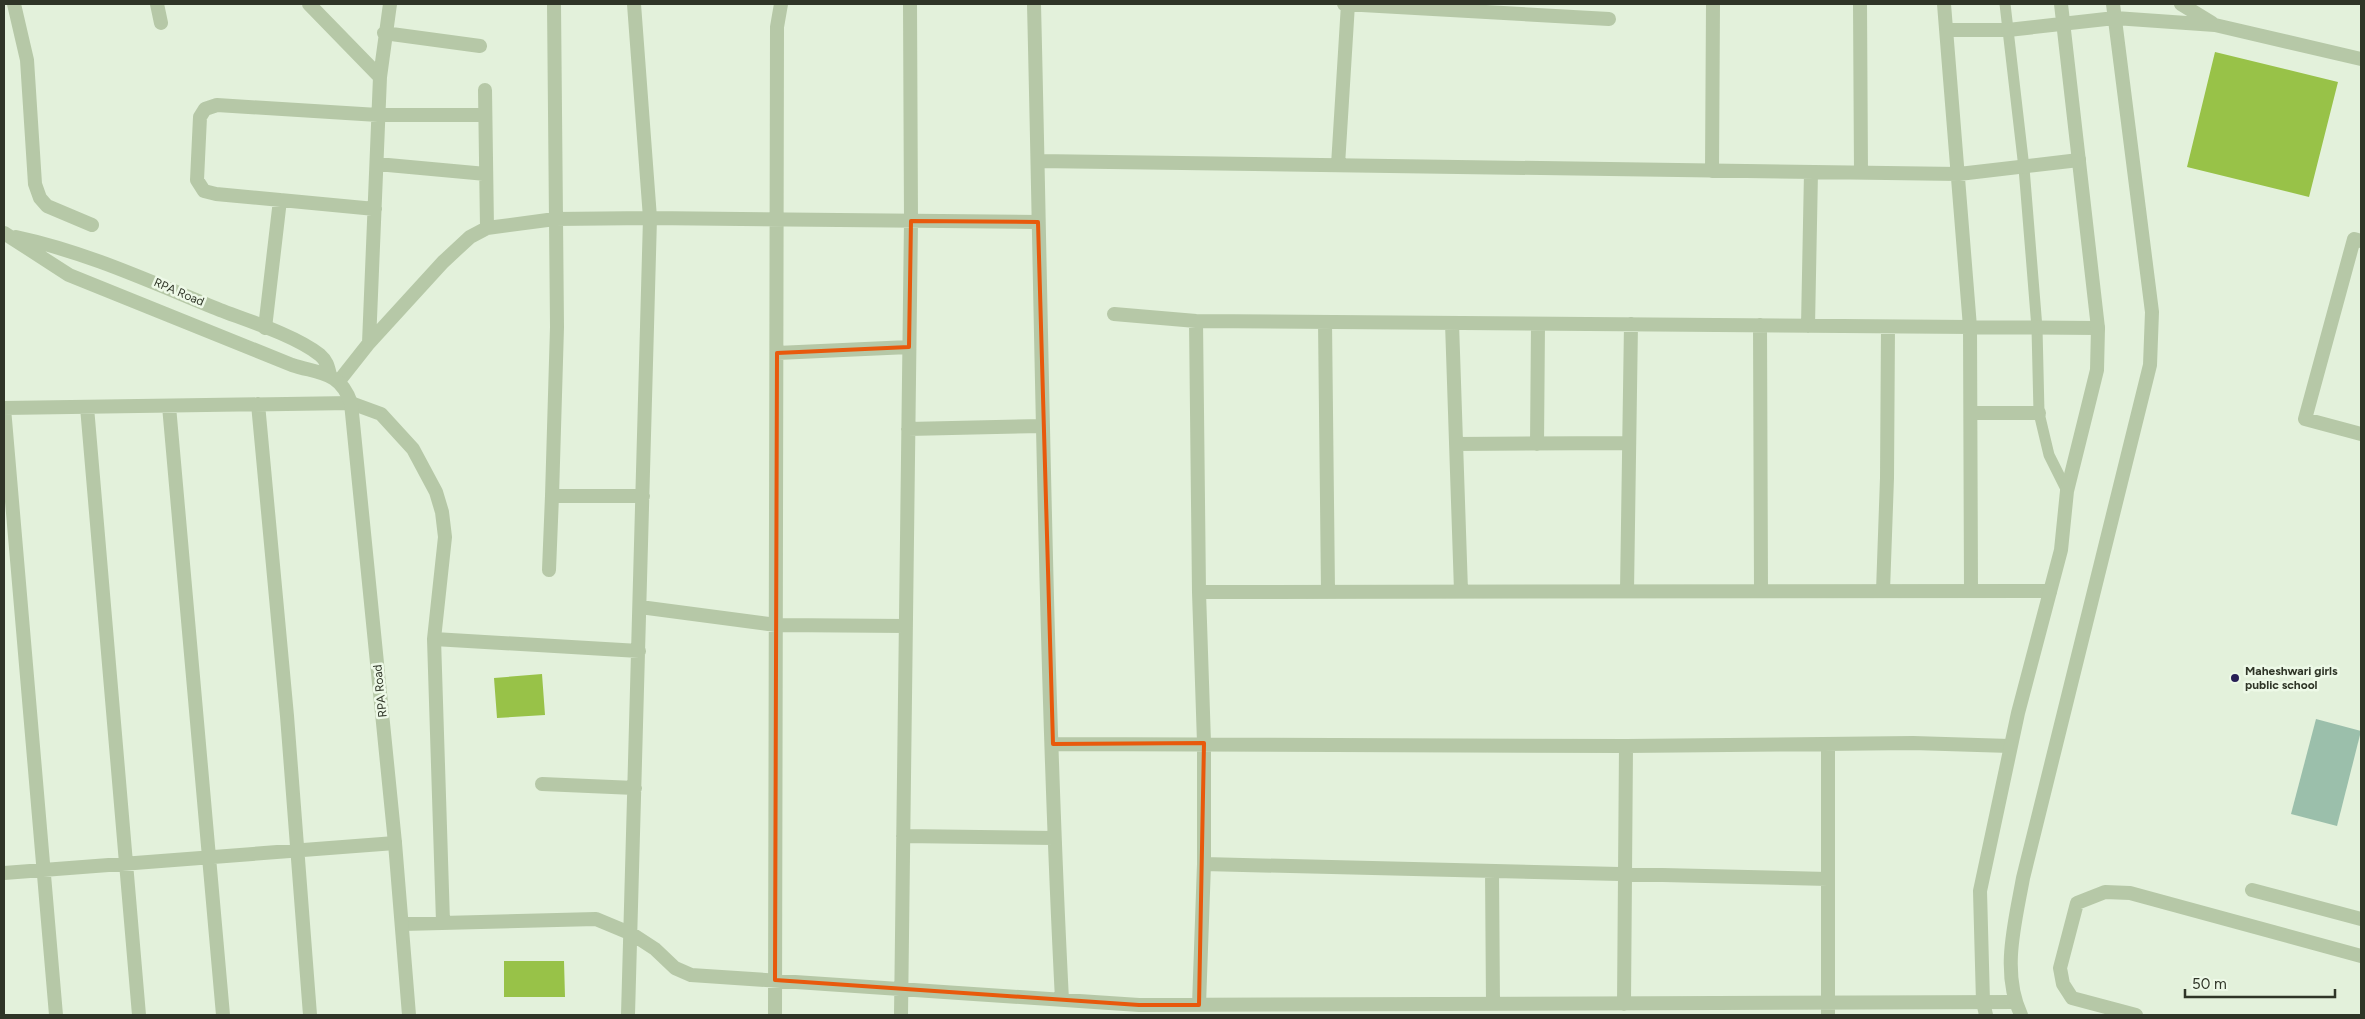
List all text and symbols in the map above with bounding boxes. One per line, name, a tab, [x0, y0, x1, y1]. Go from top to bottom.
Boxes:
street label: RPA Road	[152, 275, 206, 309]
street label: RPA Road	[370, 664, 390, 718]
place label: Maheshwari girls public school	[2245, 664, 2338, 692]
marker: Maheshwari girls public school	[2229, 672, 2241, 684]
scale bar	[2185, 966, 2335, 998]
text: 50 m	[2192, 975, 2227, 993]

